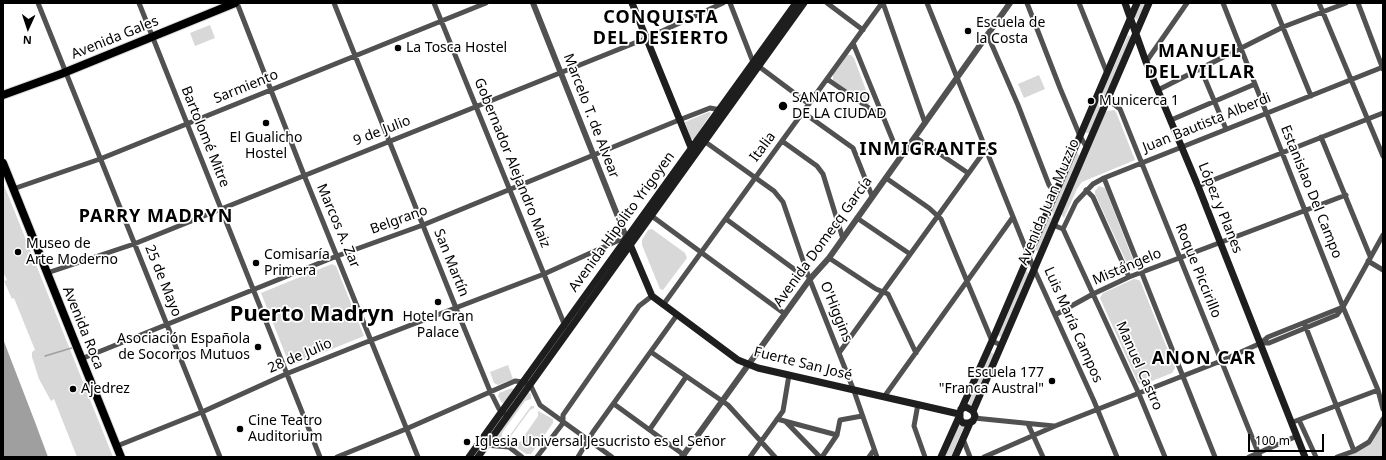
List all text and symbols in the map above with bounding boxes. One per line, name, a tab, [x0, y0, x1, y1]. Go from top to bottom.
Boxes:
district label: CONQUISTA DEL DESIERTO	[593, 7, 729, 50]
north arrow	[8, 8, 48, 48]
street label: Avenida Gales	[69, 13, 161, 63]
place label: Escuela de la Costa	[976, 15, 1045, 48]
marker: Escuela de la Costa	[963, 26, 973, 36]
text: N	[22, 33, 32, 48]
place label: La Tosca Hostel	[406, 40, 507, 56]
district label: MANUEL DEL VILLAR	[1144, 41, 1256, 84]
marker: La Tosca Hostel	[393, 43, 403, 53]
street label: Marcelo T. de Alvear	[559, 51, 623, 181]
street label: Sarmiento	[211, 66, 281, 108]
street label: Gobernador Alejandro Maiz	[470, 76, 554, 250]
street label: Bartolomé Mitre	[177, 84, 233, 190]
place label: SANATORIO DE LA CIUDAD	[792, 90, 886, 122]
street label: Juan Bautista Alberdi	[1140, 90, 1274, 156]
place label: Municerca 1	[1099, 93, 1179, 109]
marker: Municerca 1	[1086, 96, 1096, 106]
marker: SANATORIO DE LA CIUDAD	[777, 100, 789, 112]
street label: 9 de Julio	[351, 112, 413, 150]
marker: El Gualicho Hostel	[261, 118, 271, 128]
street label: Estanislao Del Campo	[1277, 123, 1345, 261]
street label: Italia	[746, 129, 780, 165]
place label: El Gualicho Hostel	[230, 130, 302, 162]
street label: Avenida Juan Muzzio	[1015, 136, 1083, 268]
district label: INMIGRANTES	[860, 139, 998, 161]
street label: Avenida Hipólito Yrigoyen	[565, 149, 679, 295]
street label: López y Planes	[1194, 160, 1246, 256]
street label: Avenida Domecq García	[770, 174, 876, 310]
street label: Marcos A. Zar	[313, 181, 363, 271]
street label: Belgrano	[368, 202, 430, 238]
district label: PARRY MADRYN	[79, 206, 233, 228]
street label: Roque Piccirillo	[1171, 221, 1225, 321]
street label: San Martín	[430, 227, 472, 299]
place label: Museo de Arte Moderno	[26, 236, 118, 268]
street label: 25 de Mayo	[141, 243, 185, 319]
street label: Mistángelo	[1090, 245, 1164, 289]
marker: Museo de Arte Moderno	[13, 247, 23, 257]
place label: Comisaría Primera	[264, 247, 330, 280]
marker: Comisaría Primera	[251, 258, 261, 268]
street label: Luis María Campos	[1040, 265, 1106, 385]
street label: O'Higgins	[816, 279, 856, 345]
street label: Avenida Roca	[59, 284, 107, 372]
marker: Hotel Gran Palace	[433, 297, 443, 307]
district label: Puerto Madryn	[230, 302, 394, 328]
place label: Hotel Gran Palace	[402, 309, 474, 342]
street label: Manuel Castro	[1112, 319, 1166, 413]
place label: Asociación Española de Socorros Mutuos	[117, 331, 250, 364]
street label: 28 de Julio	[265, 335, 335, 377]
marker: Asociación Española de Socorros Mutuos	[253, 342, 263, 352]
street label: Fuerte San José	[752, 344, 854, 384]
district label: ANON CAR	[1152, 348, 1256, 370]
place label: Escuela 177 "Franca Austral"	[939, 365, 1044, 398]
marker: Escuela 177 "Franca Austral"	[1047, 376, 1057, 386]
place label: Ajedrez	[81, 381, 130, 397]
marker: Ajedrez	[68, 384, 78, 394]
place label: Cine Teatro Auditorium	[248, 413, 322, 446]
marker: Cine Teatro Auditorium	[235, 424, 245, 434]
scale bar	[1250, 426, 1326, 452]
text: 100 m	[1255, 432, 1290, 449]
place label: Iglesia Universal Jesucristo es el Señor	[475, 434, 726, 450]
marker: Iglesia Universal Jesucristo es el Señor	[462, 437, 472, 447]

